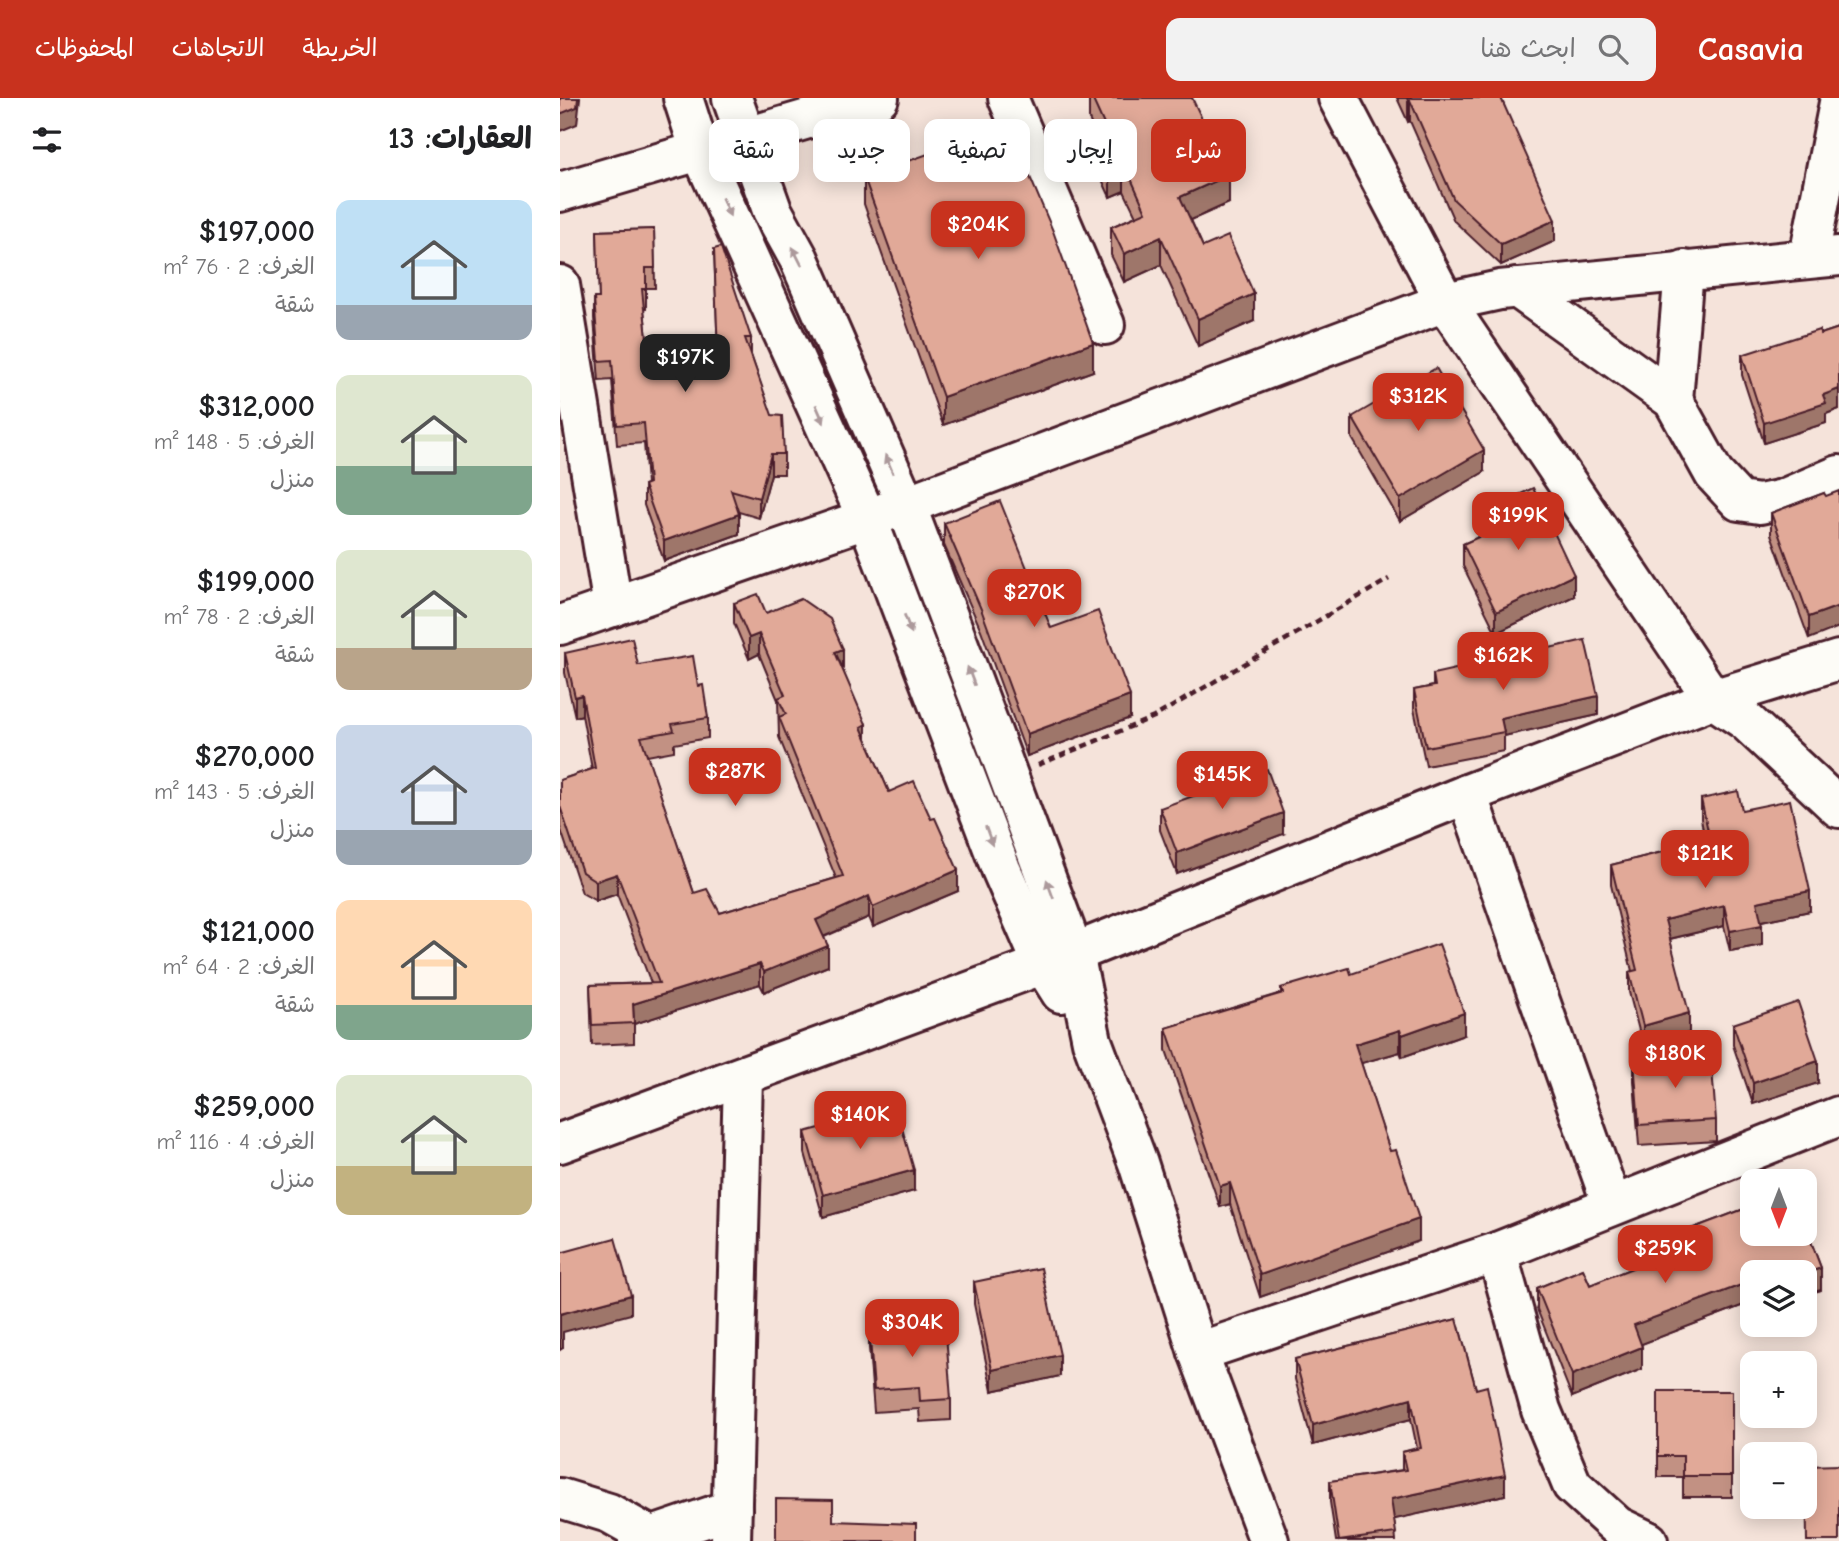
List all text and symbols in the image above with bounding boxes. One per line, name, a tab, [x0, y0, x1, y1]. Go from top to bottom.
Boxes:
search box	[1166, 18, 1656, 81]
icon: search	[1594, 30, 1632, 68]
text: Casavia	[1698, 30, 1804, 68]
text: المحفوظات	[35, 34, 134, 62]
text: الاتجاهات	[172, 34, 265, 62]
text: الخريطة	[303, 34, 377, 62]
text: ابحث هنا	[1480, 34, 1576, 64]
chip: شقة	[709, 119, 799, 182]
chip: جديد	[813, 119, 910, 182]
chip: تصفية	[924, 119, 1030, 182]
chip: إيجار	[1044, 119, 1137, 182]
chip: شراء	[1151, 119, 1246, 182]
icon: filters	[28, 121, 66, 159]
text: العقارات: 13	[388, 121, 532, 156]
one-way arrow	[720, 197, 732, 217]
pin: $204K	[929, 202, 1027, 261]
text: $204K	[947, 210, 1009, 237]
text: $197,000	[199, 214, 315, 249]
icon: home	[392, 228, 476, 312]
one-way arrow	[792, 246, 803, 266]
text: الغرف: 2 · 76 m²	[163, 253, 315, 280]
text: شقة	[275, 291, 315, 318]
pin: $197K	[636, 334, 734, 394]
text: $197K	[656, 343, 714, 370]
pin: $312K	[1369, 374, 1467, 433]
text: $312K	[1389, 382, 1447, 409]
text: $312,000	[198, 389, 315, 424]
icon: home	[392, 403, 476, 487]
one-way arrow	[814, 404, 826, 424]
text: الغرف: 5 · 148 m²	[154, 428, 315, 455]
one-way arrow	[883, 454, 895, 474]
text: منزل	[270, 466, 315, 493]
pin: $199K	[1469, 492, 1567, 552]
text: $199K	[1488, 501, 1548, 528]
text: $199,000	[197, 564, 315, 599]
pin: $270K	[985, 570, 1083, 629]
icon: home	[392, 578, 476, 662]
text: $270K	[1003, 578, 1065, 605]
text: الغرف: 2 · 78 m²	[164, 603, 315, 630]
one-way arrow	[902, 613, 913, 634]
pin: $162K	[1454, 632, 1552, 692]
text: شقة	[275, 641, 315, 668]
text: $162K	[1473, 641, 1533, 668]
one-way arrow	[965, 666, 976, 687]
text: $270,000	[194, 739, 315, 774]
pin: $287K	[686, 748, 784, 808]
pin: $145K	[1173, 752, 1271, 811]
icon: home	[392, 753, 476, 837]
text: $287K	[705, 757, 765, 784]
text: $145K	[1193, 760, 1251, 787]
text: الغرف: 5 · 143 m²	[154, 778, 315, 805]
text: منزل	[270, 816, 315, 843]
one-way arrow	[984, 826, 995, 847]
pin: $121K	[1656, 830, 1754, 890]
text: $121K	[1677, 839, 1733, 866]
one-way arrow	[1044, 879, 1055, 900]
text: $121,000	[201, 914, 315, 949]
icon: home	[392, 928, 476, 1012]
text: الغرف: 2 · 64 m²	[163, 953, 315, 980]
text: شقة	[275, 991, 315, 1018]
pin: $180K	[1626, 1030, 1724, 1090]
text: $180K	[1645, 1039, 1705, 1066]
text: $259,000	[193, 1089, 315, 1124]
pin: $140K	[811, 1091, 909, 1151]
text: $140K	[830, 1100, 890, 1127]
icon: home	[392, 1103, 476, 1187]
text: الغرف: 4 · 116 m²	[156, 1128, 315, 1155]
text: منزل	[270, 1166, 315, 1193]
north arrow	[1740, 1169, 1816, 1246]
map controls	[1740, 1169, 1817, 1519]
pin: $259K	[1616, 1226, 1714, 1285]
text: $259K	[1634, 1234, 1696, 1261]
button: layers	[1740, 1260, 1817, 1337]
pin: $304K	[863, 1300, 961, 1359]
text: $304K	[881, 1308, 943, 1335]
button: +	[1740, 1351, 1817, 1428]
button: −	[1740, 1442, 1817, 1519]

